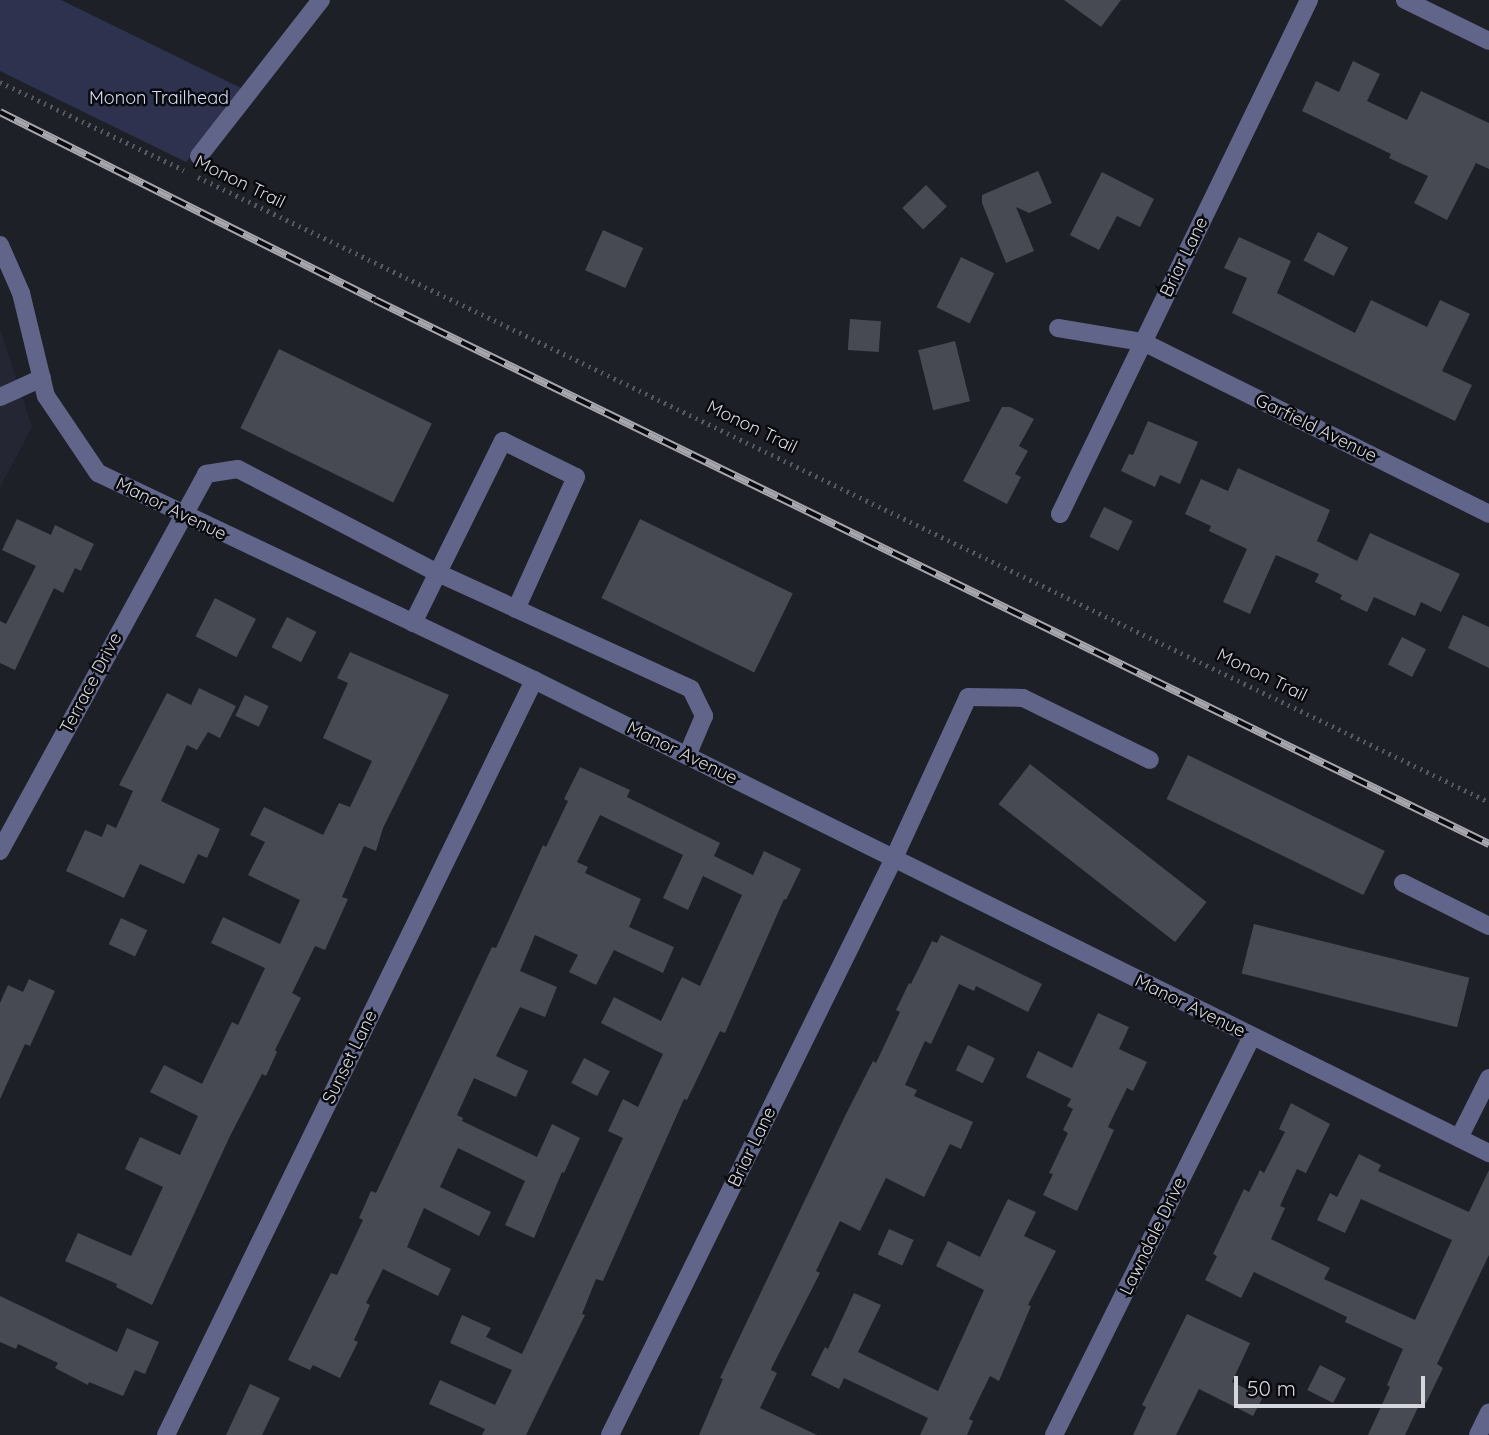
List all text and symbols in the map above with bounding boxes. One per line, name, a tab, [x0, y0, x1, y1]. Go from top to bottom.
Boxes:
park label: Monon Trailhead	[89, 87, 229, 109]
street label: Monon Trail	[191, 151, 289, 213]
street label: Briar Lane	[1155, 213, 1213, 301]
street label: Garfield Avenue	[1252, 389, 1380, 467]
street label: Monon Trail	[703, 396, 801, 458]
street label: Manor Avenue	[112, 473, 230, 545]
street label: Terrace Drive	[55, 629, 127, 737]
street label: Monon Trail	[1213, 644, 1311, 706]
street label: Manor Avenue	[623, 717, 741, 789]
street label: Manor Avenue	[1131, 970, 1249, 1042]
street label: Sunset Lane	[318, 1007, 382, 1107]
street label: Briar Lane	[723, 1103, 781, 1191]
street label: Lawndale Drive	[1115, 1174, 1191, 1298]
scale bar	[1237, 1362, 1428, 1406]
text: 50 m	[1247, 1375, 1296, 1401]

